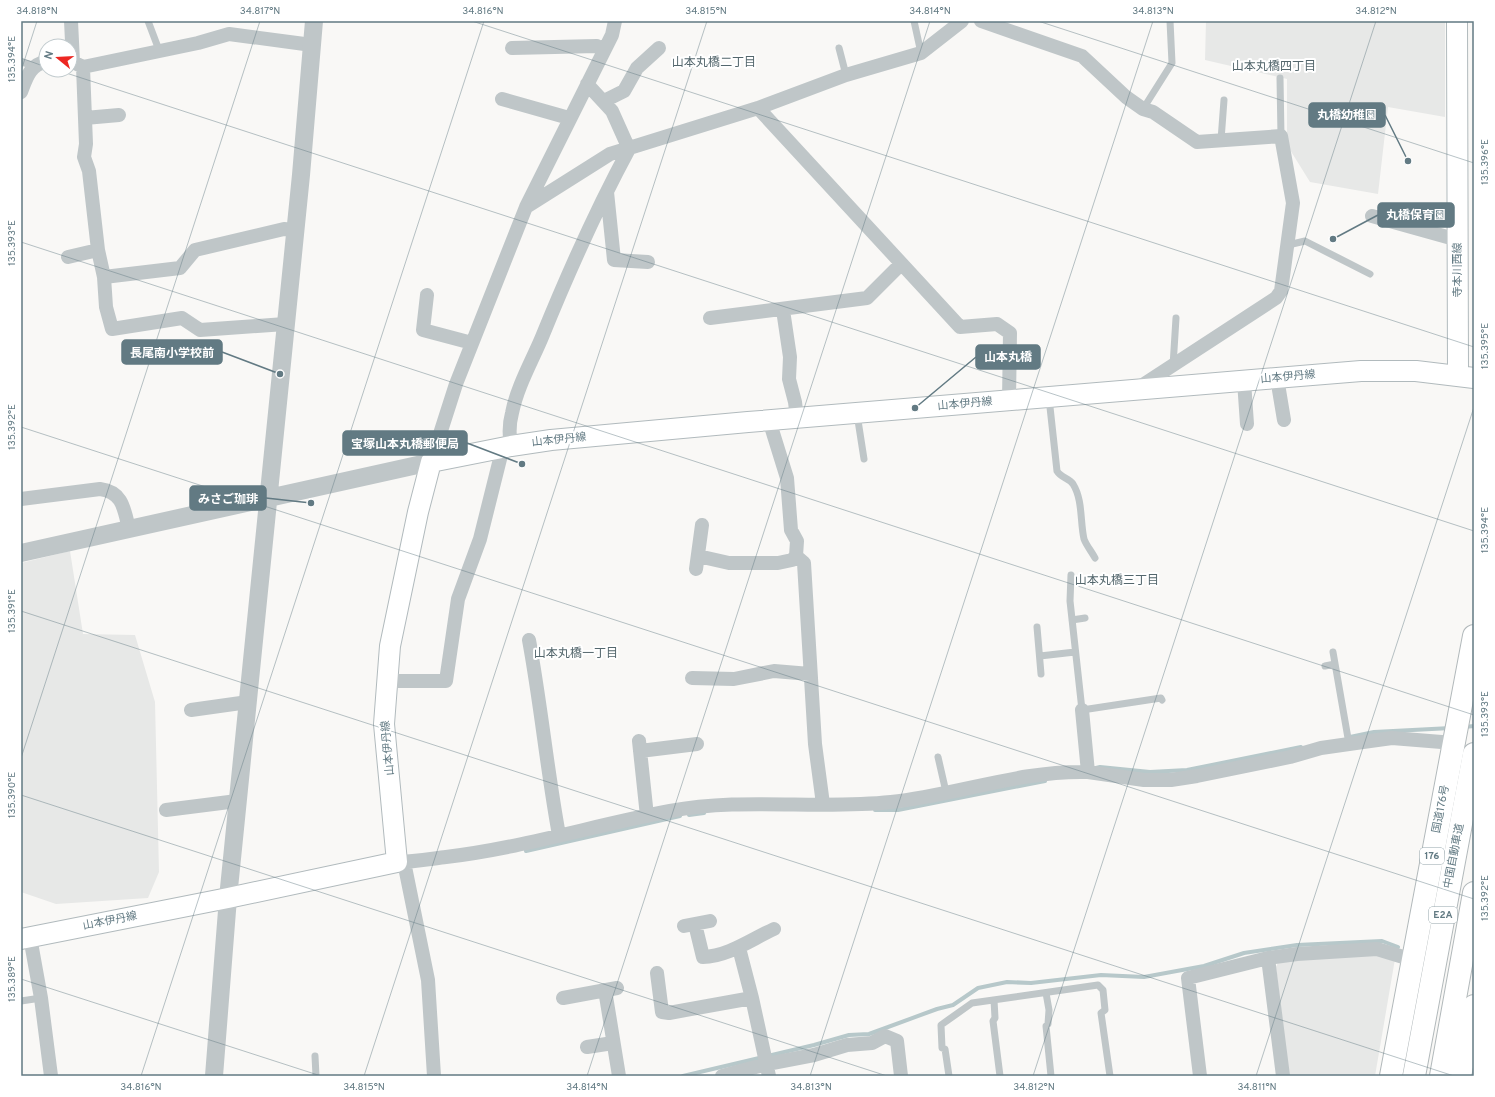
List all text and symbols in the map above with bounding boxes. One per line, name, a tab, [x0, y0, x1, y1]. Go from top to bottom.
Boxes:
text: 34.818°N	[16, 5, 58, 18]
text: 34.817°N	[240, 5, 280, 18]
text: 34.816°N	[462, 5, 504, 18]
text: 34.815°N	[685, 5, 727, 18]
text: 34.814°N	[909, 5, 951, 18]
text: 34.813°N	[1132, 5, 1174, 18]
text: 34.812°N	[1355, 5, 1397, 18]
text: 135.394°E	[6, 36, 19, 82]
north arrow	[38, 38, 78, 78]
text: N	[42, 49, 57, 61]
district label: 山本丸橋二丁目	[672, 55, 756, 71]
district label: 山本丸橋四丁目	[1232, 59, 1316, 75]
callout: 丸橋幼稚園	[1309, 103, 1385, 127]
text: 丸橋幼稚園	[1317, 108, 1377, 124]
text: 135.396°E	[1479, 139, 1492, 185]
callout: 丸橋保育園	[1378, 203, 1454, 227]
text: 丸橋保育園	[1386, 208, 1446, 224]
text: 135.393°E	[6, 220, 19, 266]
street label: 寺本川西線	[1451, 243, 1465, 298]
text: 135.395°E	[1479, 323, 1492, 369]
callout: 長尾南小学校前	[122, 340, 222, 364]
callout: 山本丸橋	[976, 345, 1040, 369]
text: 長尾南小学校前	[130, 346, 214, 362]
text: 山本丸橋	[984, 350, 1033, 366]
street label: 山本伊丹線	[1260, 368, 1316, 386]
street label: 山本伊丹線	[937, 395, 993, 413]
text: 135.392°E	[6, 404, 19, 450]
street label: 山本伊丹線	[531, 430, 587, 450]
callout: 宝塚山本丸橋郵便局	[343, 431, 467, 455]
text: 宝塚山本丸橋郵便局	[351, 437, 459, 453]
callout: みさご珈琲	[190, 486, 266, 510]
text: みさご珈琲	[198, 492, 258, 508]
text: 135.394°E	[1479, 507, 1492, 553]
district label: 山本丸橋三丁目	[1075, 573, 1159, 589]
text: 135.391°E	[6, 589, 19, 633]
district label: 山本丸橋一丁目	[534, 646, 618, 662]
text: 135.393°E	[1479, 691, 1492, 737]
street label: 山本伊丹線	[379, 720, 397, 776]
text: 135.390°E	[6, 772, 19, 818]
street label: 国道176号	[1429, 784, 1453, 834]
street label: 中国自動車道	[1441, 822, 1467, 890]
road number: 176	[1420, 848, 1444, 864]
text: 135.392°E	[1479, 875, 1492, 921]
road number: E2A	[1429, 907, 1457, 923]
street label: 山本伊丹線	[82, 909, 138, 933]
text: 135.389°E	[6, 956, 19, 1002]
text: 34.816°N	[120, 1081, 162, 1094]
text: 34.815°N	[343, 1081, 385, 1094]
text: 34.814°N	[566, 1081, 608, 1094]
text: 34.813°N	[790, 1081, 832, 1094]
text: 34.812°N	[1013, 1081, 1055, 1094]
text: 34.811°N	[1237, 1081, 1277, 1094]

